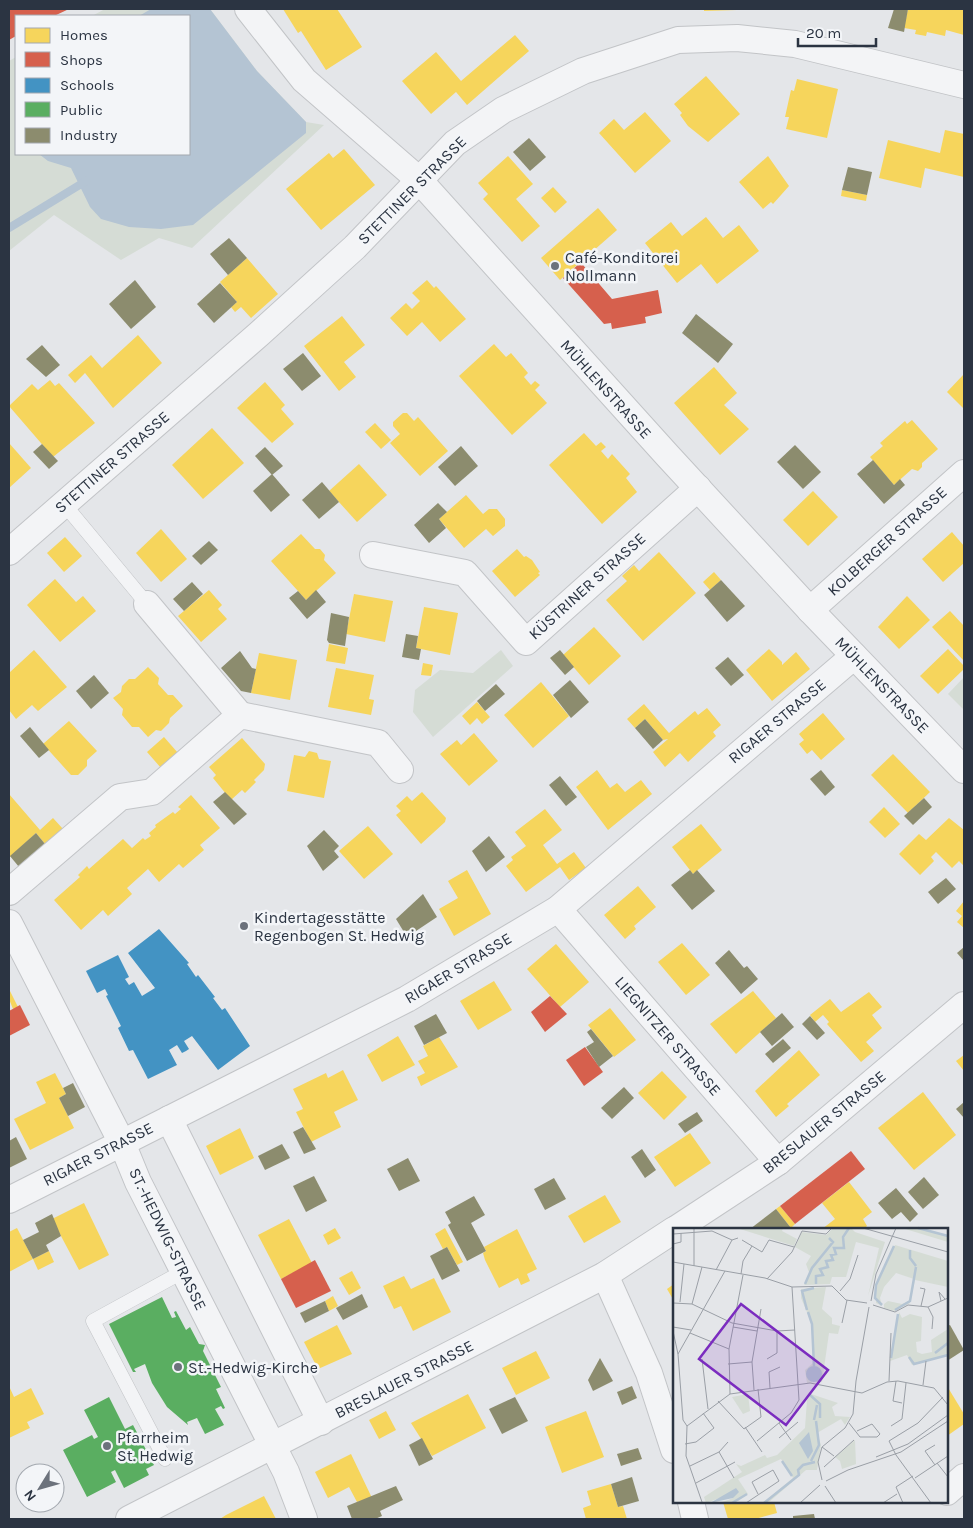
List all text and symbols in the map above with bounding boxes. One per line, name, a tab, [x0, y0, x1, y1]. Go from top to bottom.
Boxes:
legend	[15, 15, 190, 155]
scale bar	[798, 15, 876, 47]
text: 20 m	[806, 24, 841, 42]
text: Homes	[60, 26, 108, 44]
text: Shops	[60, 51, 103, 69]
text: Schools	[60, 76, 114, 94]
text: Public	[60, 101, 103, 119]
text: Industry	[60, 126, 117, 144]
street label: STETTINER STRASSE	[354, 132, 470, 248]
place label: Café-Konditorei Nollmann	[565, 248, 679, 285]
marker: Café-Konditorei Nollmann	[549, 260, 561, 272]
street label: MÜHLENSTRASSE	[556, 335, 656, 443]
street label: STETTINER STRASSE	[51, 407, 173, 517]
street label: KOLBERGER STRASSE	[823, 482, 951, 600]
street label: KÜSTRINER STRASSE	[525, 529, 649, 643]
street label: MÜHLENSTRASSE	[831, 633, 933, 737]
street label: RIGAER STRASSE	[724, 675, 830, 767]
place label: Kindertagesstätte Regenbogen St. Hedwig	[254, 908, 424, 945]
marker: Kindertagesstätte Regenbogen St. Hedwig	[238, 920, 250, 932]
street label: RIGAER STRASSE	[401, 929, 515, 1007]
street label: LIEGNITZER STRASSE	[611, 972, 725, 1100]
street label: BRESLAUER STRASSE	[759, 1066, 889, 1178]
street label: RIGAER STRASSE	[40, 1118, 156, 1190]
street label: ST.-HEDWIG-STRASSE	[125, 1165, 211, 1313]
inset map	[673, 1228, 948, 1503]
street label: BRESLAUER STRASSE	[331, 1336, 477, 1422]
place label: St.-Hedwig-Kirche	[188, 1358, 318, 1377]
marker: St.-Hedwig-Kirche	[172, 1361, 184, 1373]
place label: Pfarrheim St. Hedwig	[117, 1428, 193, 1465]
marker: Pfarrheim St. Hedwig	[101, 1440, 113, 1452]
north arrow	[15, 1463, 65, 1513]
text: N	[20, 1486, 40, 1505]

